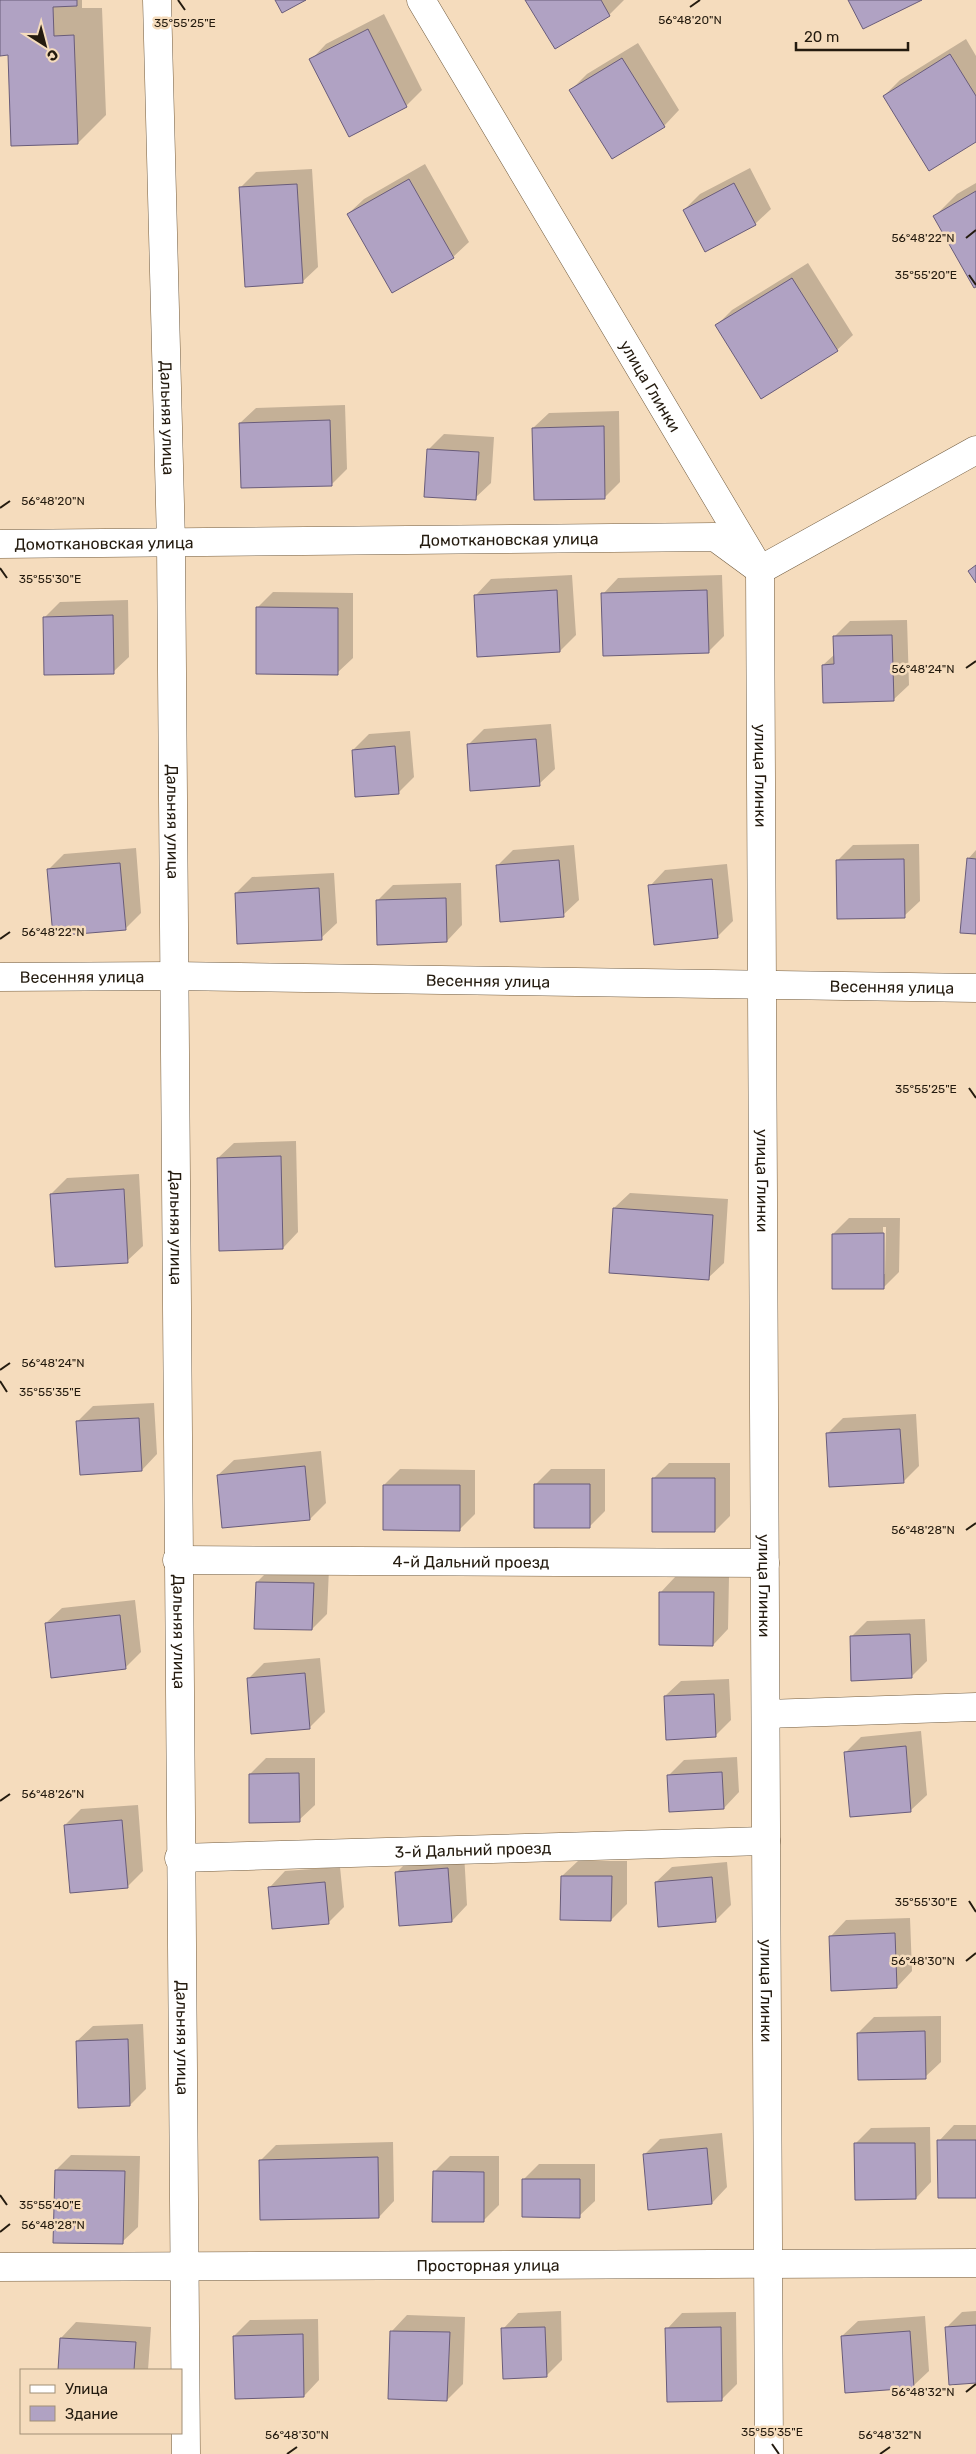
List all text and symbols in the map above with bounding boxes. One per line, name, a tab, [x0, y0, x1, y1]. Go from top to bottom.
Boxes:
text: 56°48'20"N	[658, 13, 722, 27]
text: 35°55'25"E	[154, 16, 216, 30]
north arrow	[20, 20, 70, 70]
scale bar	[796, 20, 908, 52]
text: 20 m	[804, 28, 839, 46]
text: С	[43, 45, 61, 65]
text: 56°48'22"N	[891, 231, 955, 245]
text: 35°55'20"E	[895, 268, 957, 282]
street label: улица Глинки	[616, 337, 685, 435]
street label: Дальняя улица	[157, 360, 179, 475]
text: 56°48'20"N	[21, 494, 85, 508]
street label: Домоткановская улица	[419, 529, 599, 549]
street label: Домоткановская улица	[14, 533, 194, 553]
text: 35°55'30"E	[19, 572, 81, 586]
text: 56°48'24"N	[891, 662, 955, 676]
street label: улица Глинки	[751, 724, 771, 828]
street label: Дальняя улица	[163, 764, 183, 879]
text: 56°48'22"N	[21, 925, 85, 939]
street label: Весенняя улица	[20, 967, 144, 986]
street label: Весенняя улица	[426, 970, 550, 991]
street label: Весенняя улица	[830, 976, 954, 997]
text: 35°55'25"E	[895, 1082, 957, 1096]
street label: улица Глинки	[753, 1129, 773, 1233]
street label: Дальняя улица	[166, 1170, 186, 1285]
text: 56°48'24"N	[21, 1356, 85, 1370]
text: 35°55'35"E	[19, 1385, 81, 1399]
text: 56°48'28"N	[891, 1523, 955, 1537]
street label: улица Глинки	[755, 1534, 775, 1638]
street label: 4-й Дальний проезд	[392, 1552, 550, 1571]
street label: Дальняя улица	[170, 1574, 189, 1689]
text: 56°48'26"N	[22, 1787, 84, 1801]
street label: 3-й Дальний проезд	[394, 1838, 552, 1861]
text: 35°55'30"E	[895, 1895, 957, 1909]
street label: улица Глинки	[757, 1939, 777, 2043]
text: 56°48'30"N	[891, 1954, 955, 1968]
street label: Дальняя улица	[173, 1980, 193, 2095]
text: 35°55'40"E	[19, 2198, 81, 2212]
text: 56°48'28"N	[21, 2218, 85, 2232]
street label: Просторная улица	[416, 2255, 560, 2275]
legend	[20, 2369, 182, 2434]
text: Улица	[65, 2380, 108, 2398]
text: 56°48'32"N	[891, 2385, 955, 2399]
text: Здание	[65, 2405, 118, 2423]
text: 35°55'35"E	[741, 2425, 803, 2439]
text: 56°48'30"N	[265, 2428, 329, 2442]
text: 56°48'32"N	[858, 2428, 922, 2442]

